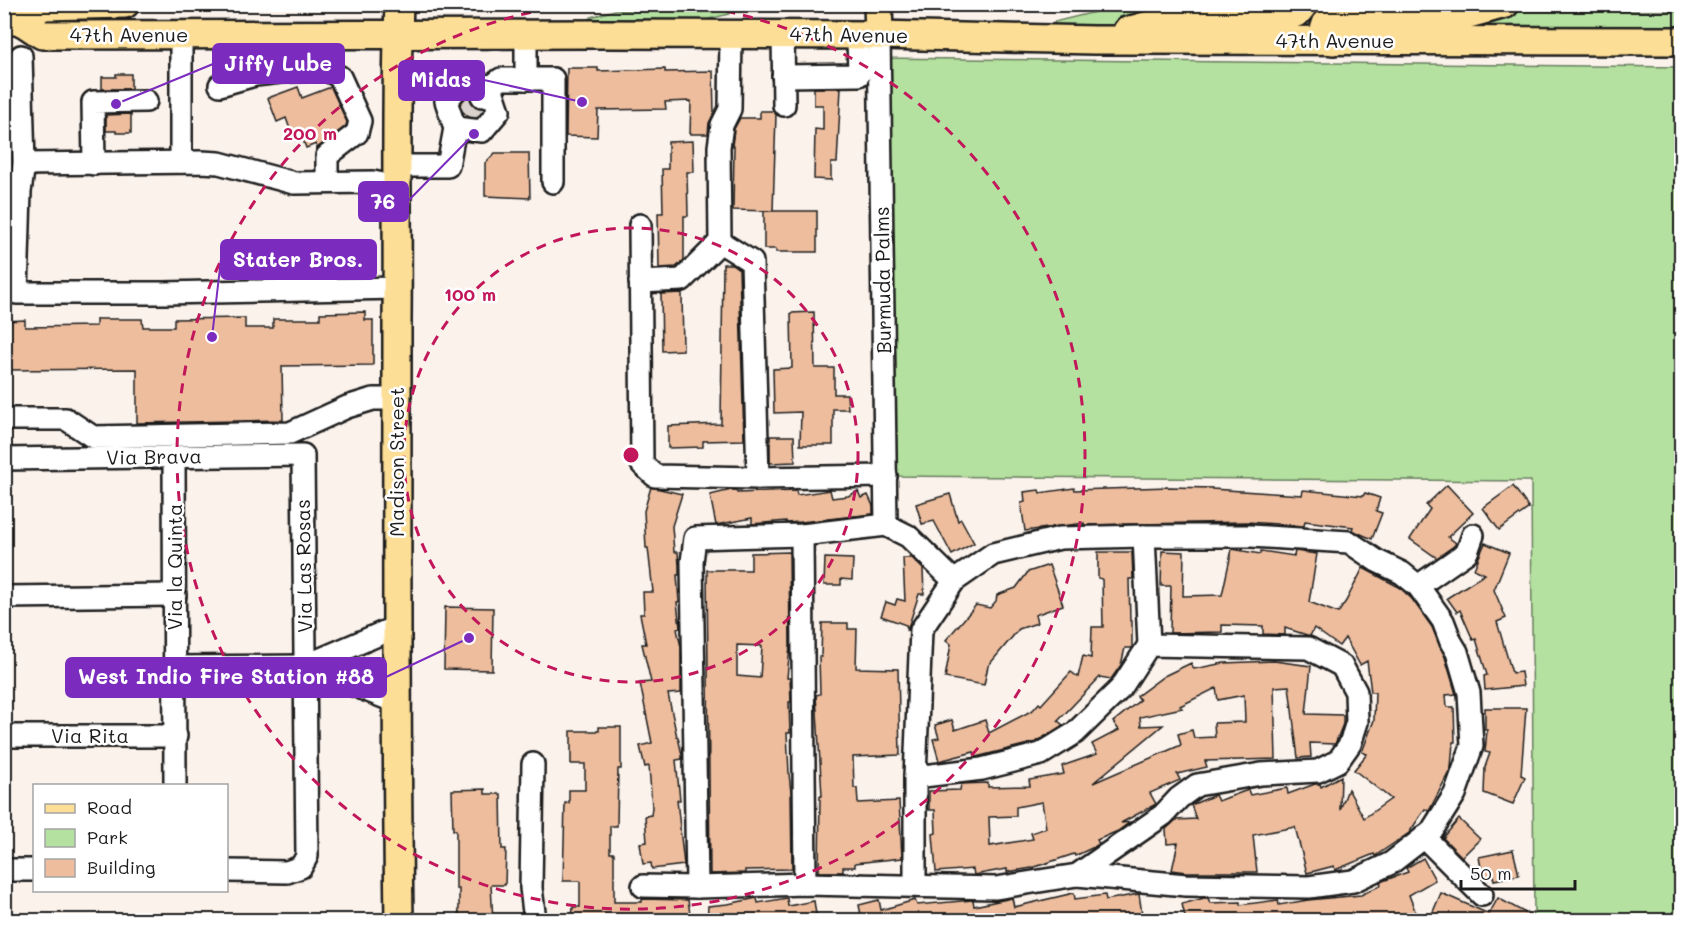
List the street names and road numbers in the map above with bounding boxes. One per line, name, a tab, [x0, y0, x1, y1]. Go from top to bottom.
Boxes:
street label: 47th Avenue	[790, 20, 909, 48]
street label: 47th Avenue	[70, 21, 188, 47]
street label: 47th Avenue	[1276, 27, 1394, 53]
street label: Burmuda Palms	[868, 206, 896, 354]
street label: Madison Street	[383, 387, 409, 537]
street label: Via Brava	[106, 442, 202, 470]
street label: Via Las Rosas	[289, 499, 317, 633]
street label: Via la Quinta	[161, 504, 187, 630]
street label: Via Rita	[51, 722, 129, 748]

